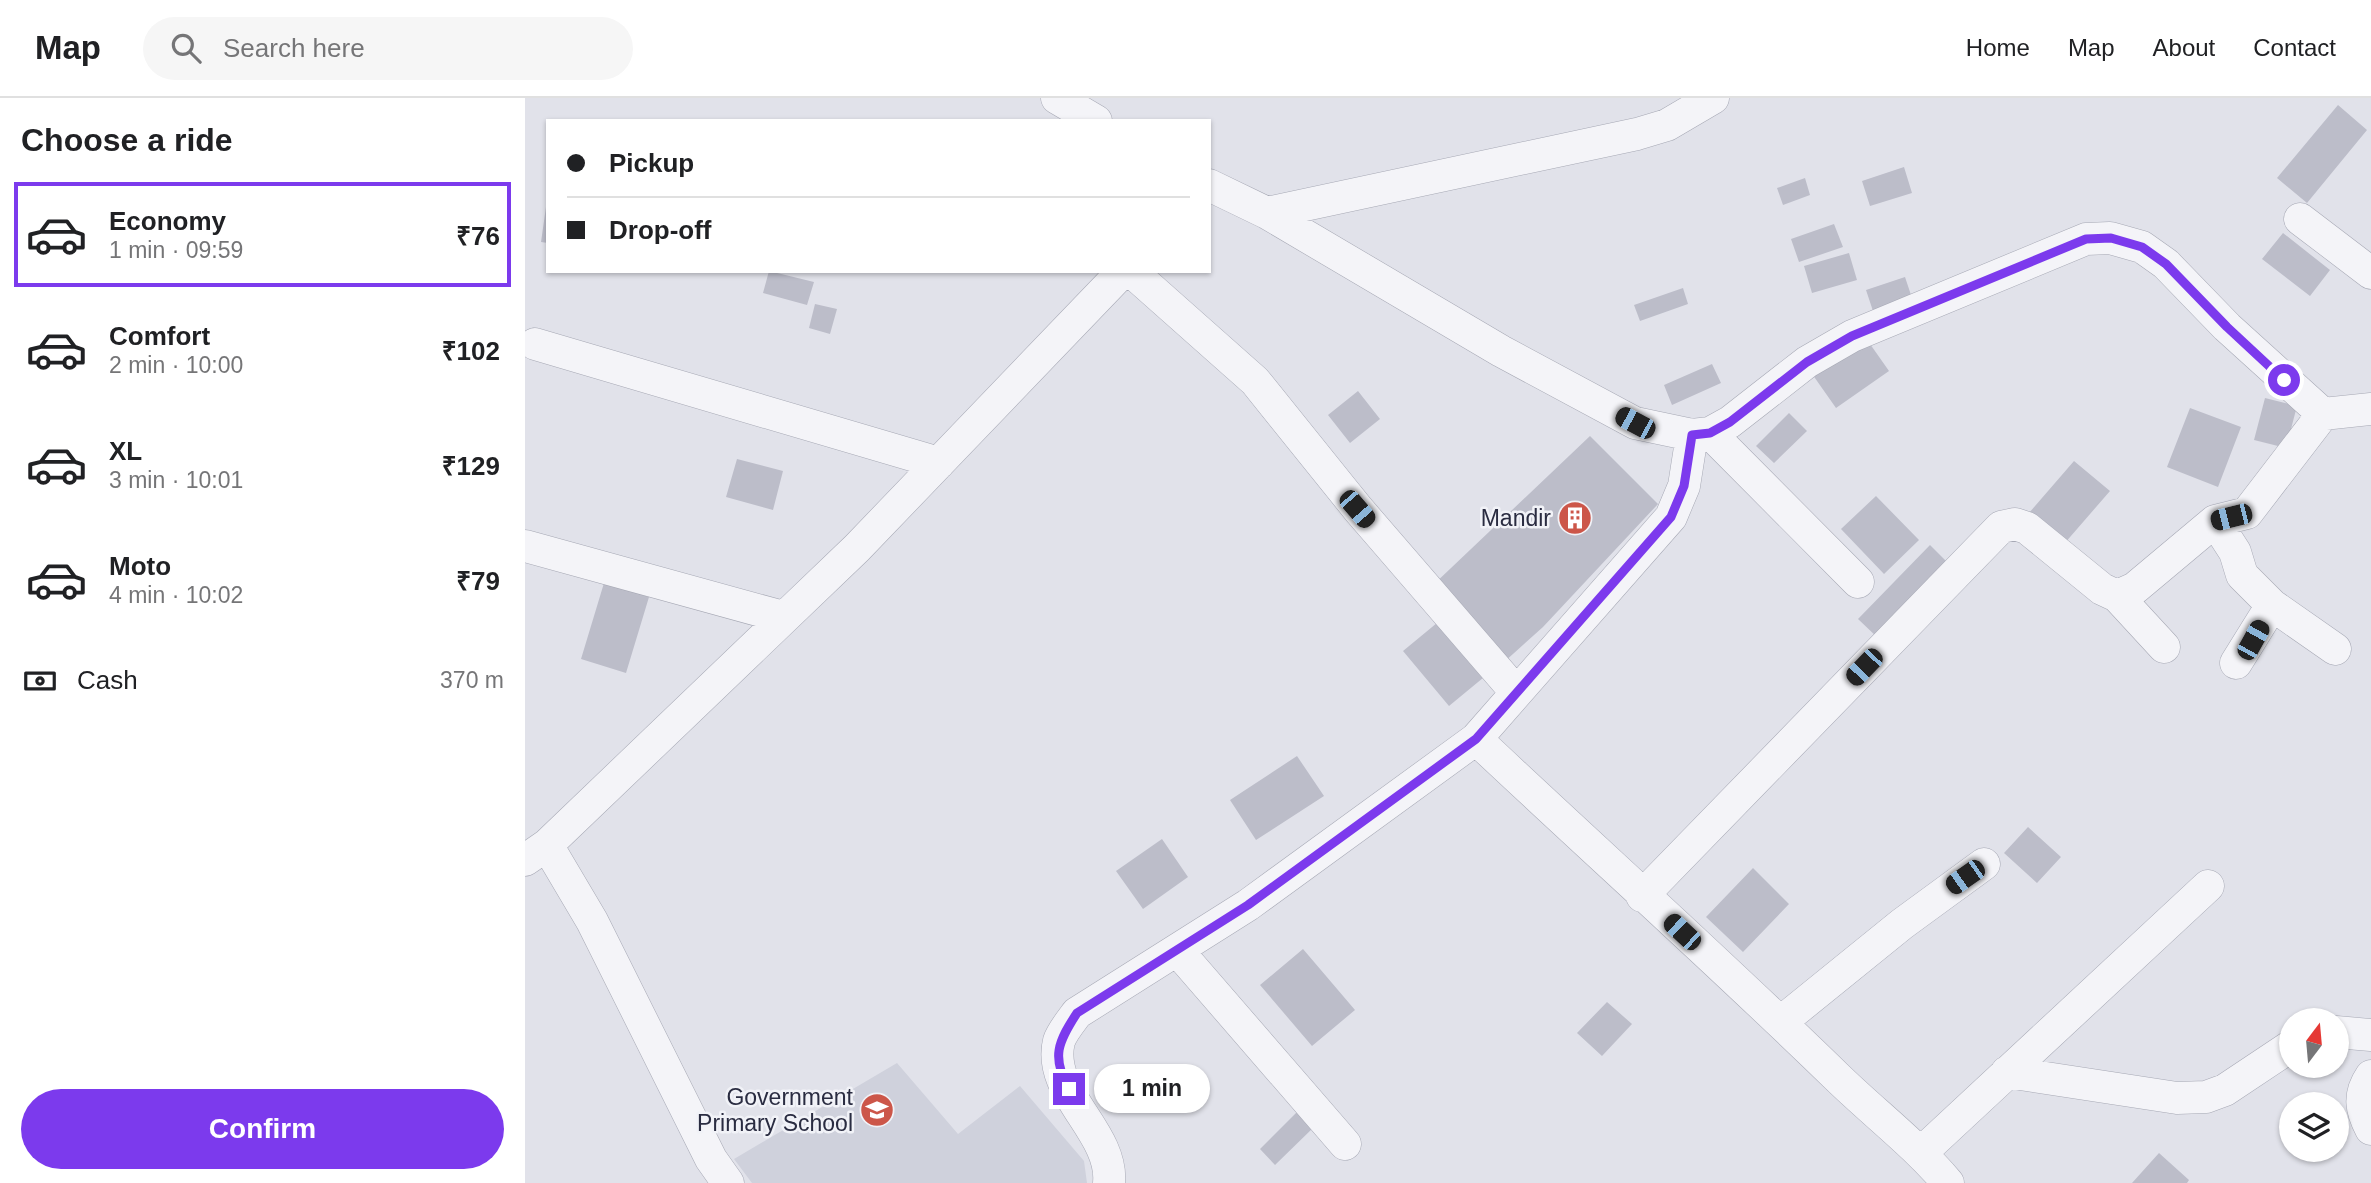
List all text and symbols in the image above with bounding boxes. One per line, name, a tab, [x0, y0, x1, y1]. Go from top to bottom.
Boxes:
search box	[143, 17, 633, 80]
text: Map	[35, 29, 101, 66]
icon: search	[167, 29, 205, 67]
text: Search here	[223, 33, 365, 63]
text: Home	[1966, 34, 2030, 61]
text: Map	[2068, 34, 2115, 61]
text: About	[2153, 34, 2215, 61]
text: Contact	[2253, 34, 2336, 61]
text: Choose a ride	[21, 122, 233, 158]
text: Pickup	[609, 148, 694, 178]
icon: car	[25, 203, 88, 266]
text: Economy	[109, 206, 226, 236]
text: Drop-off	[609, 215, 712, 245]
text: ₹76	[456, 221, 500, 251]
text: 1 min · 09:59	[109, 237, 243, 263]
icon: car	[25, 318, 88, 381]
text: Comfort	[109, 321, 210, 351]
text: ₹102	[442, 336, 500, 366]
text: 2 min · 10:00	[109, 352, 243, 378]
route start	[2268, 364, 2300, 396]
car	[1612, 404, 1659, 442]
icon: car	[25, 433, 88, 496]
text: XL	[109, 436, 142, 466]
text: ₹129	[442, 451, 500, 481]
text: 3 min · 10:01	[109, 467, 243, 493]
car	[1336, 486, 1379, 532]
building icon: Mandir	[1556, 499, 1594, 537]
car	[2209, 502, 2254, 532]
place label: Mandir	[1481, 505, 1551, 531]
icon: car	[25, 548, 88, 611]
text: Moto	[109, 551, 171, 581]
text: ₹79	[456, 566, 500, 596]
text: 4 min · 10:02	[109, 582, 243, 608]
car	[2234, 617, 2273, 663]
car	[1842, 645, 1887, 689]
icon: cash	[21, 662, 59, 700]
text: Cash	[77, 665, 138, 695]
text: 370 m	[440, 667, 504, 693]
car	[1942, 856, 1989, 898]
car	[1660, 910, 1705, 954]
north arrow	[2279, 1008, 2349, 1078]
map controls	[2279, 1008, 2349, 1162]
callout: 1 min	[1093, 1065, 1209, 1114]
route end	[1053, 1073, 1085, 1105]
text: 1 min	[1122, 1075, 1182, 1101]
place label: Government Primary School	[697, 1084, 854, 1136]
button: Confirm	[21, 1089, 504, 1169]
school or university icon: Government Primary School	[858, 1091, 896, 1129]
button: layers	[2279, 1092, 2349, 1162]

